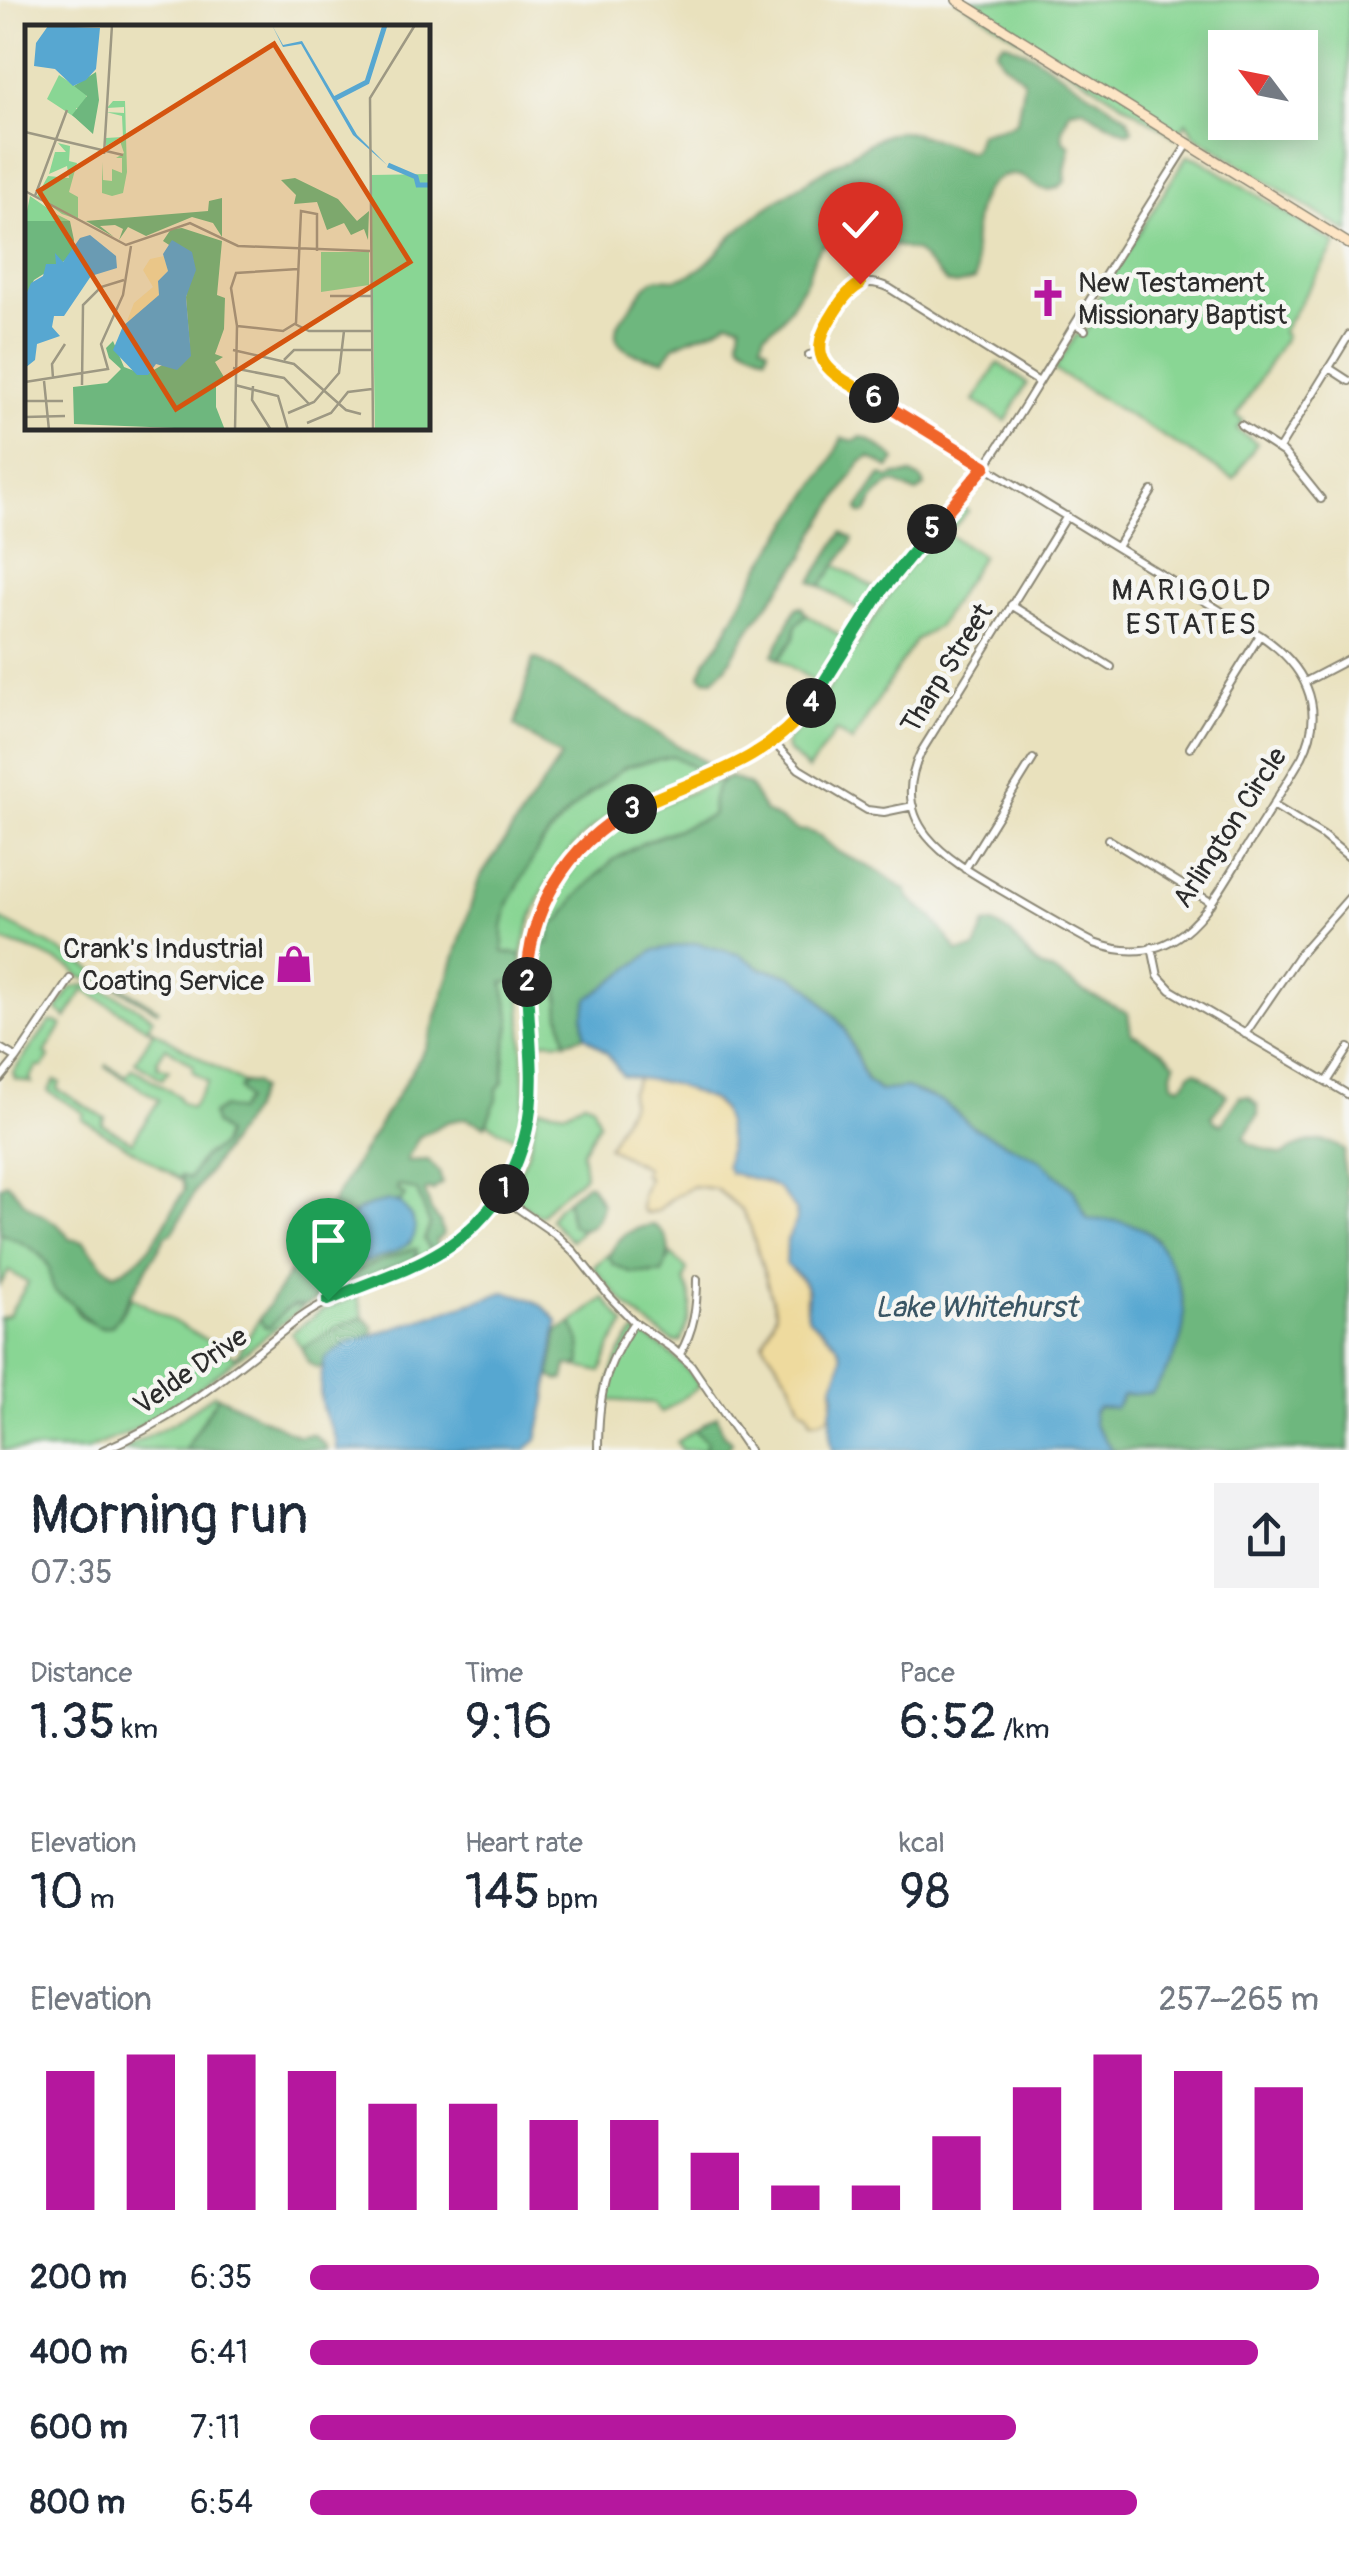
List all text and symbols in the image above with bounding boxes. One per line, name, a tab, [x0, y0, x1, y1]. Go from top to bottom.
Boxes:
inset map	[25, 25, 430, 430]
north arrow	[1208, 30, 1318, 140]
map controls	[1208, 30, 1318, 140]
pin	[818, 182, 903, 285]
icon: check	[833, 197, 888, 252]
place label: New Testament Missionary Baptist	[1078, 266, 1288, 333]
church icon: New Testament Missionary Baptist	[1027, 277, 1069, 319]
pin: 6	[849, 373, 899, 423]
text: 6	[866, 380, 882, 415]
pin: 5	[907, 504, 957, 554]
text: 5	[924, 511, 940, 546]
district label: MARIGOLD ESTATES	[1111, 572, 1273, 643]
street label: Tharp Street	[894, 597, 1001, 740]
pin: 4	[786, 678, 836, 728]
text: 4	[803, 685, 819, 720]
street label: Arlington Circle	[1165, 741, 1295, 915]
pin: 3	[607, 784, 657, 834]
text: 3	[624, 791, 640, 826]
place label: Crank's Industrial Coating Service	[63, 932, 264, 999]
shop icon: Crank's Industrial Coating Service	[273, 943, 315, 985]
pin: 2	[502, 957, 552, 1007]
text: 2	[519, 964, 535, 999]
pin: 1	[479, 1164, 529, 1214]
text: 1	[499, 1171, 509, 1206]
pin	[286, 1198, 371, 1301]
icon: arrive	[301, 1213, 356, 1268]
water label: Lake Whitehurst	[875, 1289, 1080, 1326]
street label: Velde Drive	[127, 1319, 255, 1423]
text: Morning run	[30, 1481, 308, 1550]
button: share	[1214, 1483, 1319, 1588]
text: 07:35	[30, 1553, 113, 1593]
text: Distance	[30, 1656, 132, 1691]
text: Time	[465, 1656, 523, 1691]
text: Pace	[899, 1656, 955, 1691]
text: 1.35	[30, 1691, 116, 1754]
text: 9:16	[465, 1691, 552, 1754]
text: 6:52	[899, 1691, 997, 1754]
text: km	[116, 1712, 158, 1747]
text: /km	[997, 1712, 1050, 1747]
text: Elevation	[30, 1826, 137, 1861]
text: Heart rate	[465, 1826, 583, 1861]
text: kcal	[899, 1826, 945, 1861]
text: 10	[30, 1861, 84, 1924]
text: 145	[465, 1861, 540, 1924]
text: 98	[899, 1861, 950, 1924]
text: m	[84, 1882, 115, 1917]
text: bpm	[540, 1882, 598, 1917]
text: Elevation	[30, 1980, 152, 2020]
text: 257–265 m	[1159, 1980, 1319, 2020]
text: 200 m	[30, 2258, 127, 2298]
text: 6:35	[190, 2258, 252, 2298]
text: 400 m	[30, 2333, 128, 2373]
text: 6:41	[190, 2333, 248, 2373]
text: 600 m	[30, 2408, 128, 2448]
text: 7:11	[190, 2408, 241, 2448]
text: 800 m	[30, 2483, 125, 2523]
text: 6:54	[190, 2483, 253, 2523]

